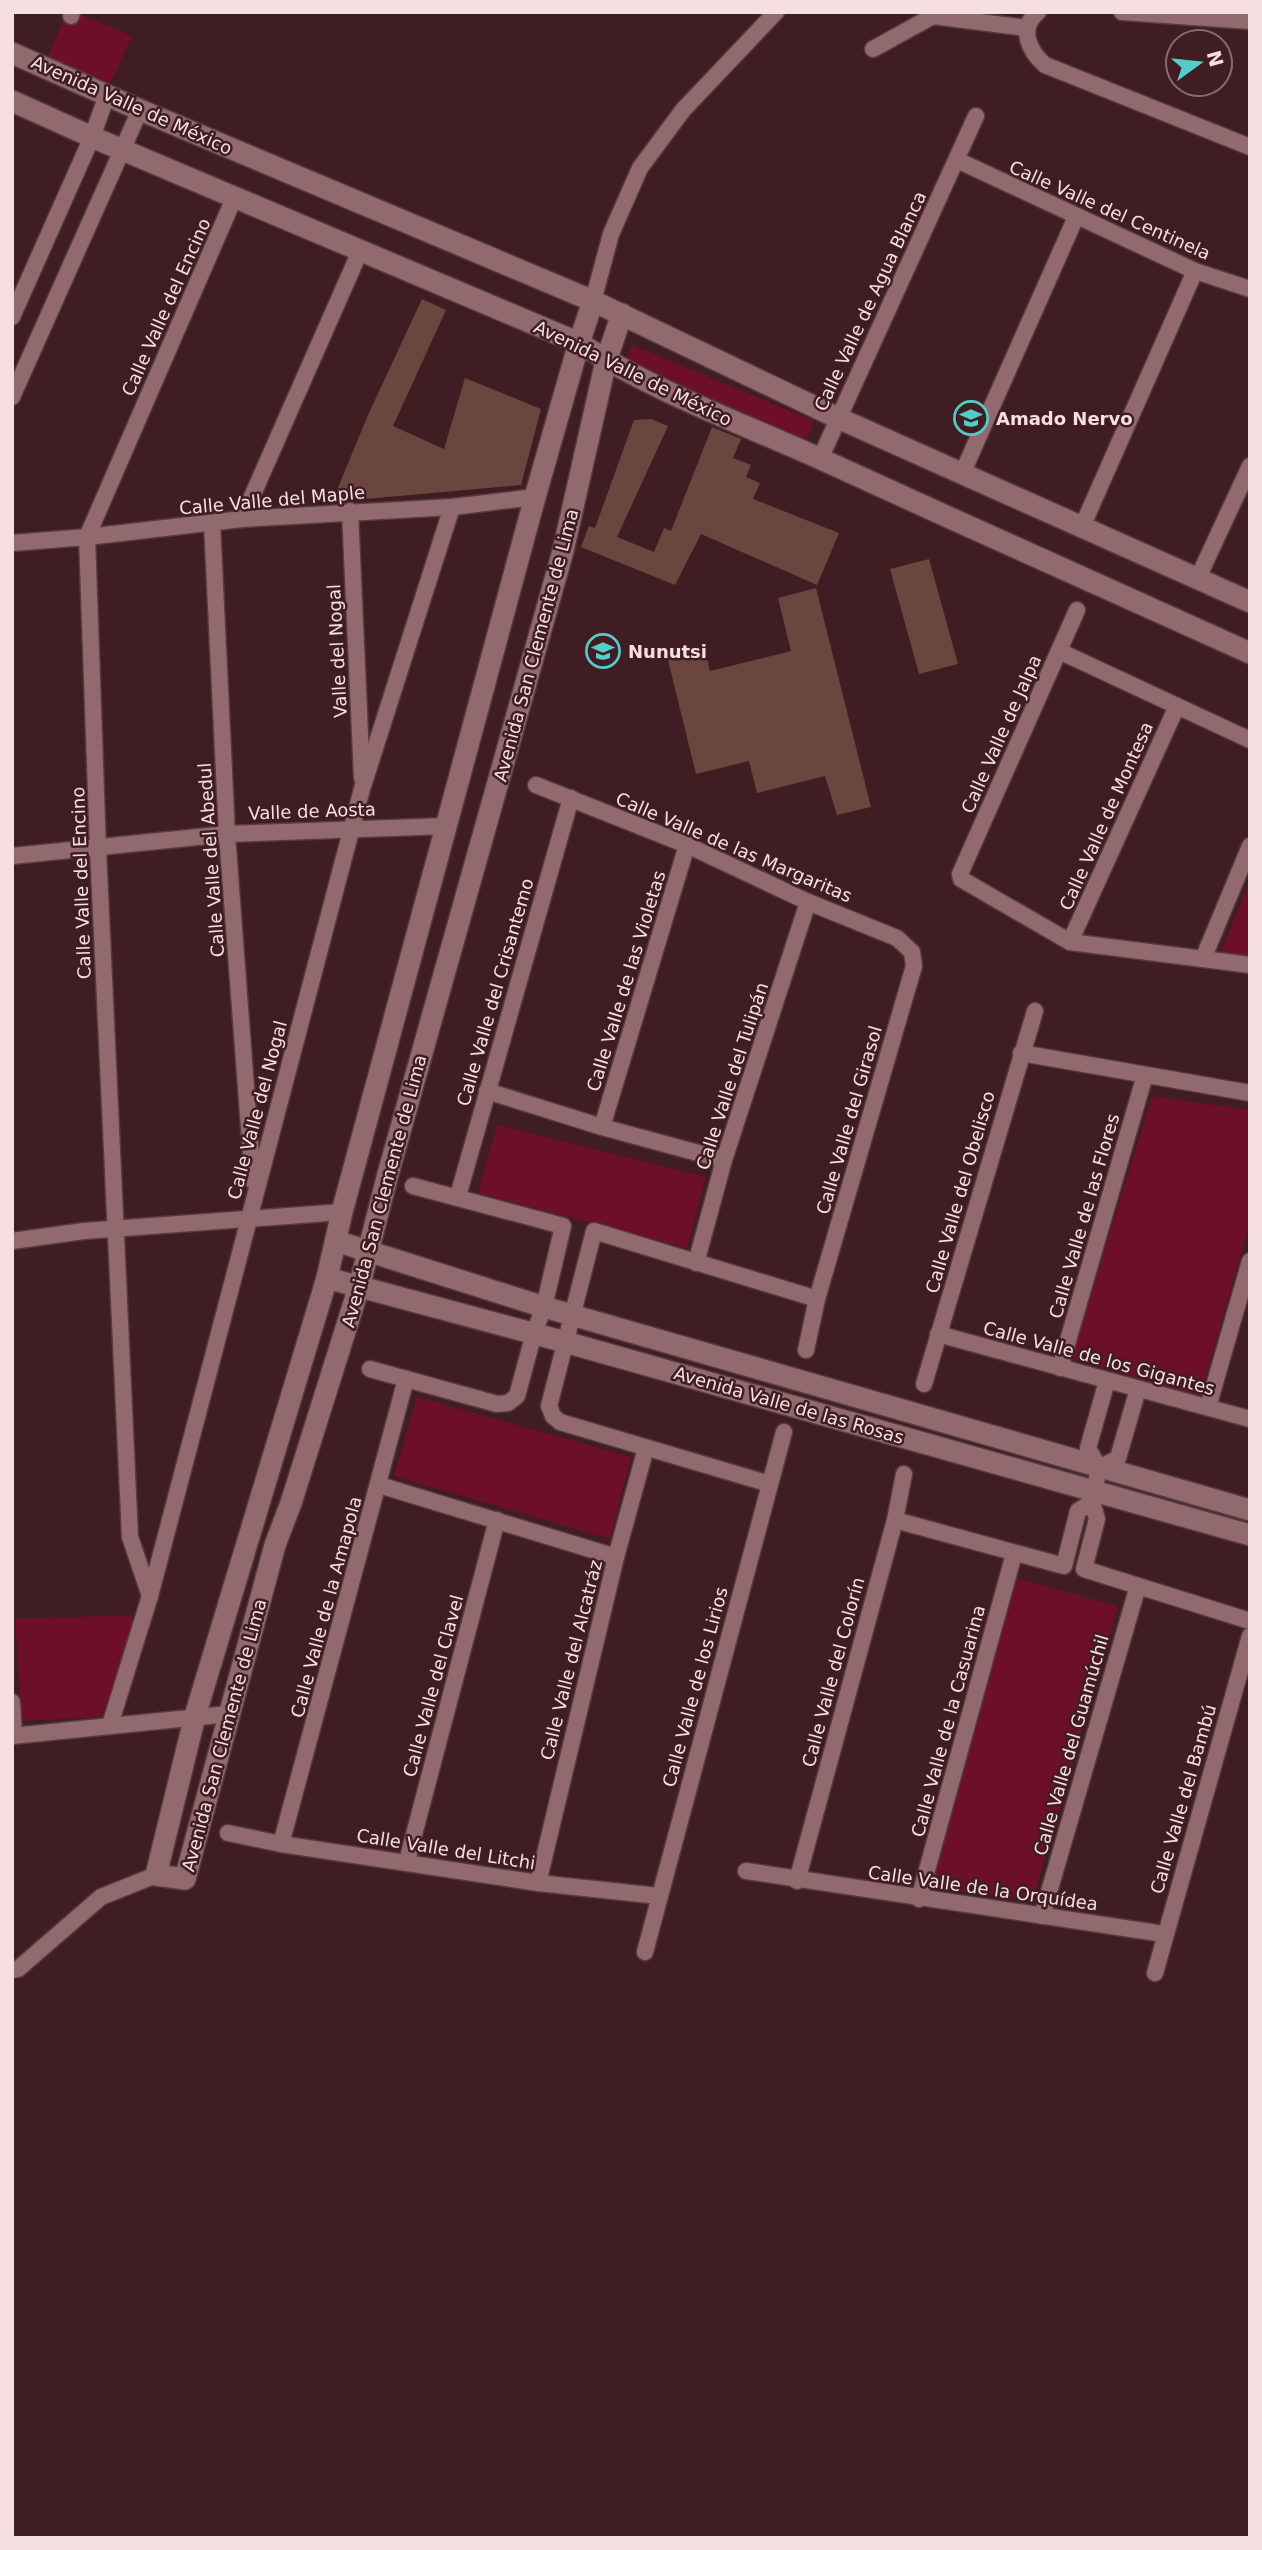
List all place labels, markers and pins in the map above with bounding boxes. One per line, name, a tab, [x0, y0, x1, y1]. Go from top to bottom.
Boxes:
school or university icon: Amado Nervo	[952, 399, 990, 437]
place label: Amado Nervo	[996, 408, 1133, 429]
school or university icon: Nunutsi	[584, 632, 622, 670]
place label: Nunutsi	[628, 641, 707, 662]

